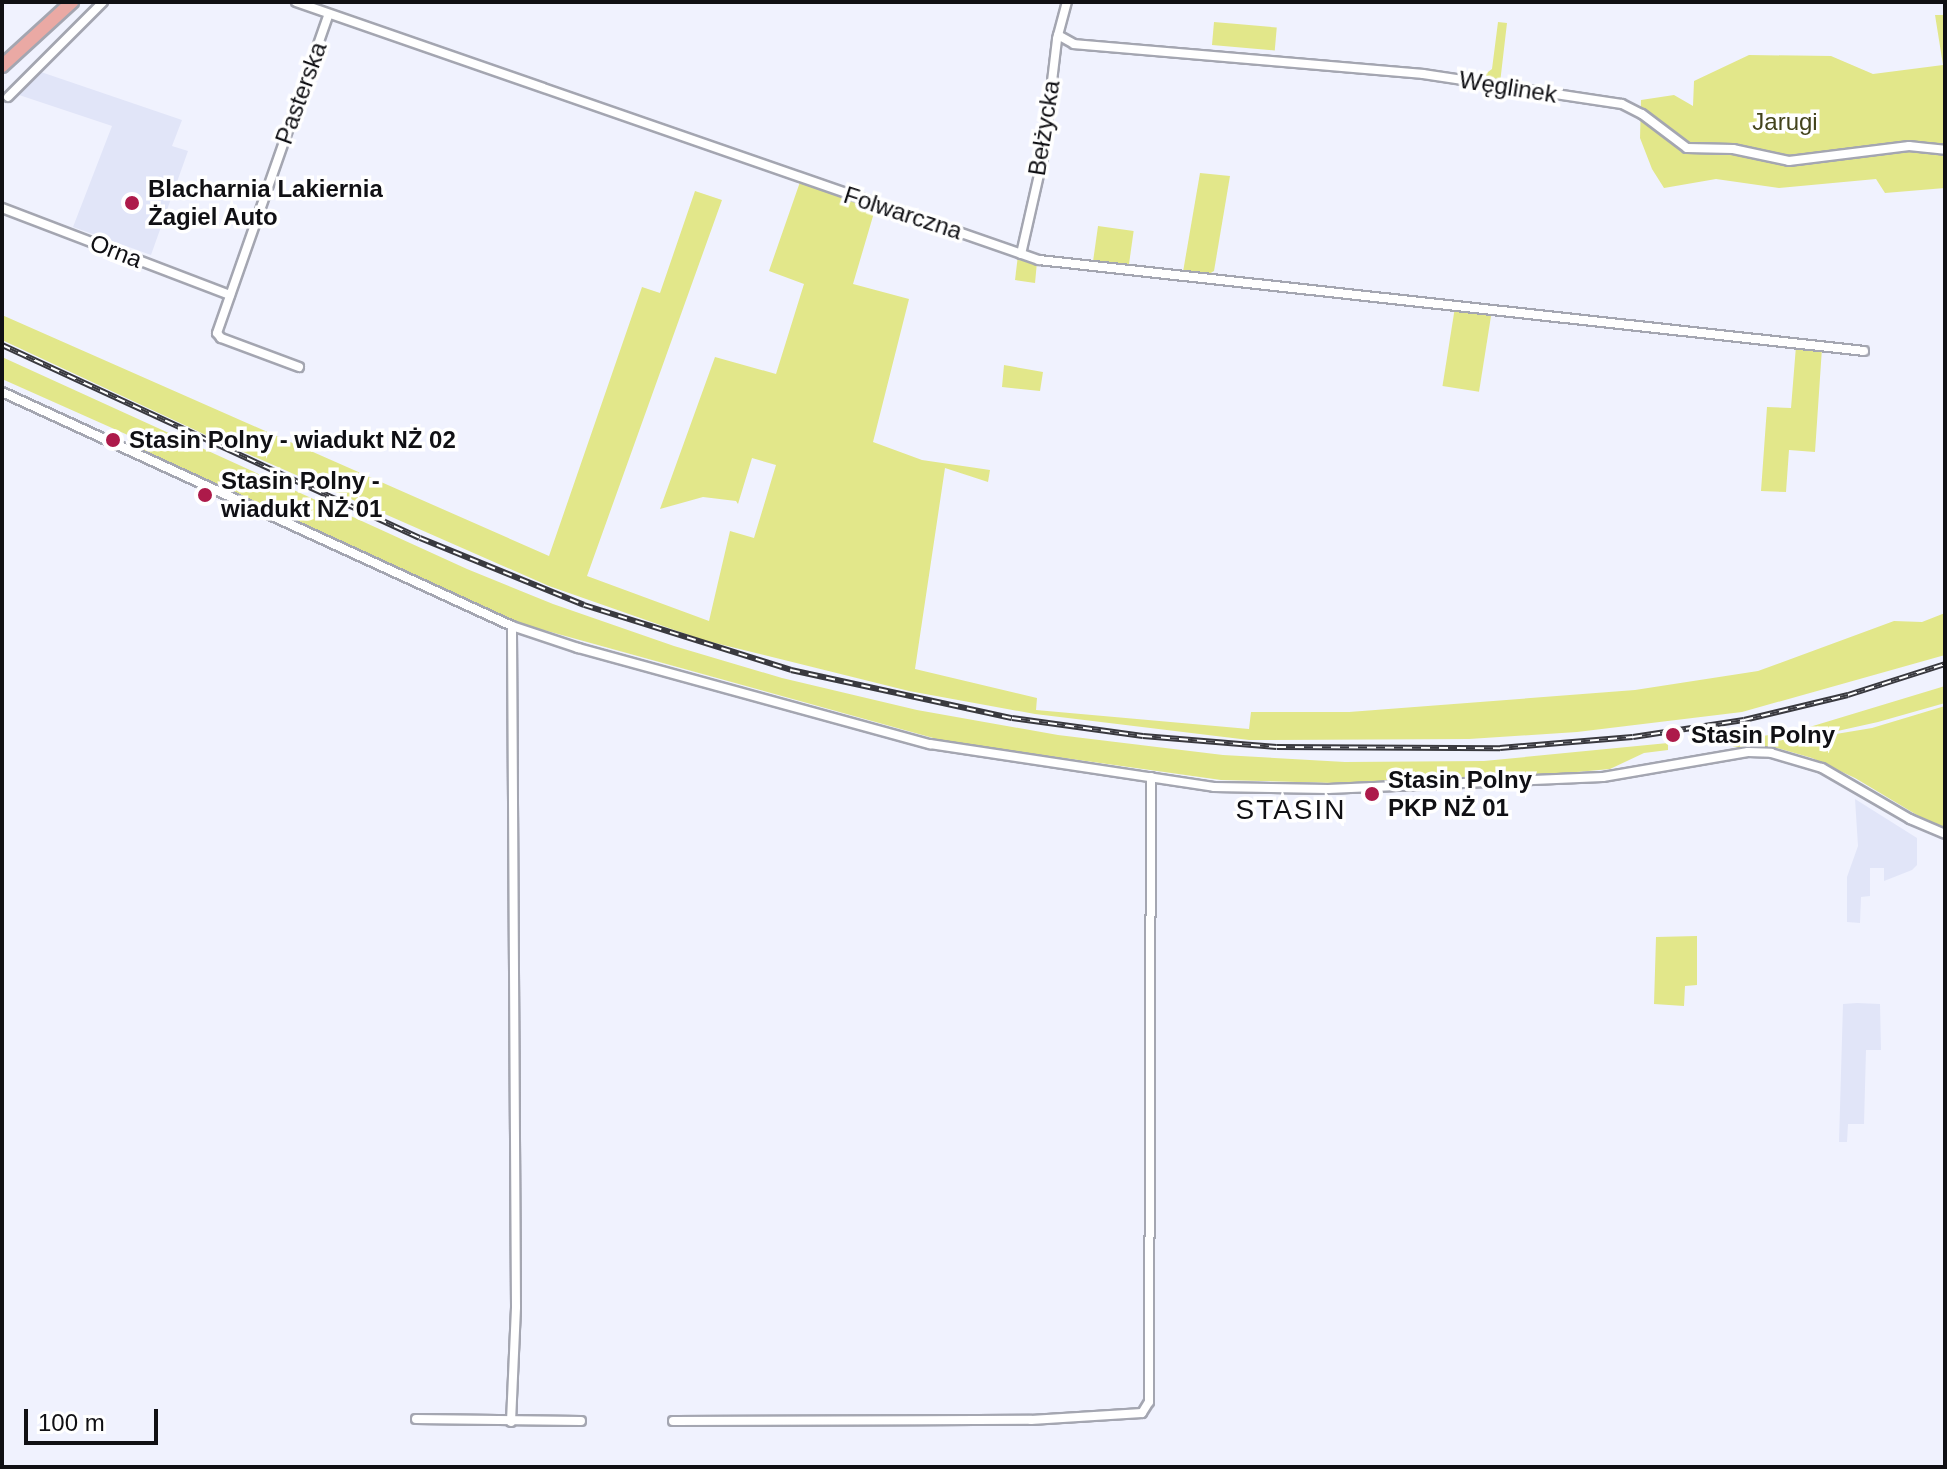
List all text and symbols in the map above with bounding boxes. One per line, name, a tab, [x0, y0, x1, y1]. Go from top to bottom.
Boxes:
street label: Pasterska	[269, 38, 333, 148]
street label: Węglinek	[1457, 65, 1559, 109]
street label: Bełżycka	[1022, 78, 1066, 178]
park label: Jarugi	[1752, 108, 1818, 136]
place label: Blacharnia Lakiernia Żagiel Auto	[148, 175, 383, 231]
street label: Folwarczna	[840, 180, 966, 246]
marker: Blacharnia Lakiernia Żagiel Auto	[123, 194, 141, 212]
street label: Orna	[86, 228, 146, 274]
place label: Stasin Polny - wiadukt NŻ 02	[129, 426, 456, 454]
marker: Stasin Polny - wiadukt NŻ 02	[104, 431, 122, 449]
place label: Stasin Polny - wiadukt NŻ 01	[221, 467, 382, 523]
marker: Stasin Polny - wiadukt NŻ 01	[196, 486, 214, 504]
place label: Stasin Polny	[1691, 721, 1835, 749]
marker: Stasin Polny	[1662, 724, 1684, 746]
place label: Stasin Polny PKP NŻ 01	[1388, 766, 1532, 822]
marker: Stasin Polny PKP NŻ 01	[1363, 785, 1381, 803]
district label: STASIN	[1235, 793, 1347, 827]
scale bar	[28, 1393, 162, 1443]
text: 100 m	[38, 1409, 105, 1436]

